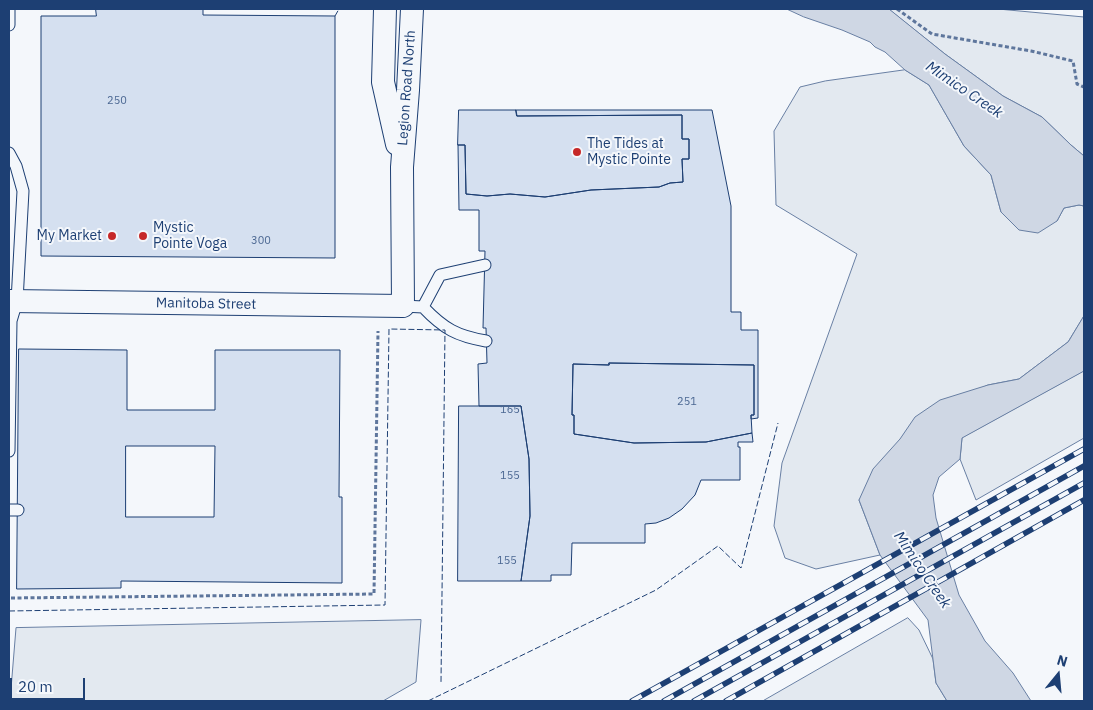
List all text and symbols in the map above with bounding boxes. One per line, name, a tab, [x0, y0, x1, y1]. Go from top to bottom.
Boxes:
street label: Legion Road North	[395, 30, 419, 146]
water label: Mimico Creek	[922, 58, 1006, 122]
house number: 250	[107, 94, 127, 108]
place label: The Tides at Mystic Pointe	[587, 136, 671, 168]
marker: The Tides at Mystic Pointe	[571, 146, 583, 158]
place label: Mystic Pointe Voga	[153, 220, 227, 252]
place label: My Market	[37, 228, 102, 244]
marker: My Market	[106, 230, 118, 242]
marker: Mystic Pointe Voga	[137, 230, 149, 242]
house number: 300	[251, 234, 271, 248]
street label: Manitoba Street	[156, 295, 256, 313]
house number: 251	[677, 395, 697, 409]
house number: 165	[500, 403, 520, 417]
house number: 155	[500, 469, 520, 483]
water label: Mimico Creek	[890, 528, 954, 612]
house number: 155	[497, 554, 517, 568]
north arrow	[1033, 650, 1083, 700]
text: N	[1055, 651, 1070, 671]
scale bar	[12, 668, 88, 700]
text: 20 m	[18, 677, 53, 696]

